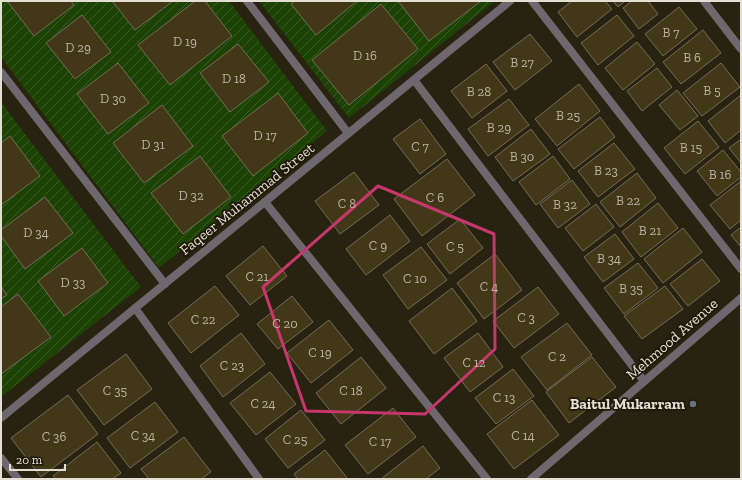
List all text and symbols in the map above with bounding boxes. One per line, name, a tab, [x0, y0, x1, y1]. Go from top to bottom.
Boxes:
house number: B 7	[663, 25, 679, 40]
house number: D 19	[173, 34, 197, 49]
house number: D 29	[65, 40, 91, 55]
house number: D 16	[353, 48, 377, 63]
house number: B 6	[683, 50, 701, 65]
house number: B 27	[510, 55, 534, 70]
house number: D 18	[222, 71, 246, 86]
house number: B 5	[703, 83, 721, 98]
house number: B 28	[467, 84, 491, 99]
house number: D 30	[100, 91, 126, 106]
house number: B 25	[556, 108, 580, 123]
house number: B 29	[487, 120, 511, 135]
house number: D 17	[253, 128, 277, 143]
house number: D 31	[141, 137, 165, 152]
street label: Faqeer Muhammad Street	[176, 139, 318, 259]
house number: C 7	[411, 139, 429, 154]
house number: B 15	[680, 140, 703, 155]
house number: B 30	[510, 149, 534, 164]
house number: B 23	[594, 163, 618, 178]
house number: B 16	[709, 167, 731, 182]
house number: D 32	[178, 188, 204, 203]
house number: C 6	[426, 190, 444, 205]
house number: B 22	[616, 193, 640, 208]
house number: C 8	[338, 196, 356, 211]
house number: B 32	[553, 197, 577, 212]
house number: B 21	[639, 223, 661, 238]
house number: D 34	[23, 225, 49, 240]
house number: C 9	[369, 238, 387, 253]
house number: C 5	[446, 239, 464, 254]
house number: B 34	[597, 251, 621, 266]
house number: C 21	[245, 269, 269, 284]
house number: C 10	[403, 271, 427, 286]
house number: D 33	[61, 275, 85, 290]
house number: C 4	[480, 279, 498, 294]
house number: B 35	[619, 281, 643, 296]
street label: Mehmood Avenue	[623, 294, 721, 384]
house number: C 3	[517, 310, 535, 325]
house number: C 22	[191, 312, 216, 327]
house number: C 20	[272, 316, 298, 331]
house number: C 19	[308, 345, 332, 360]
house number: C 2	[548, 349, 566, 364]
house number: C 12	[462, 355, 486, 370]
house number: C 23	[220, 358, 244, 373]
house number: C 35	[103, 383, 128, 398]
house number: C 18	[339, 383, 363, 398]
house number: C 13	[493, 390, 515, 405]
place label: Baitul Mukarram	[570, 395, 685, 413]
house number: C 24	[250, 396, 276, 411]
marker: Baitul Mukarram	[688, 399, 698, 409]
house number: C 34	[131, 428, 155, 443]
house number: C 14	[511, 428, 535, 443]
house number: C 36	[42, 429, 66, 444]
house number: C 25	[283, 432, 308, 447]
house number: C 17	[369, 434, 391, 449]
scale bar	[10, 446, 65, 472]
text: 20 m	[16, 453, 43, 467]

